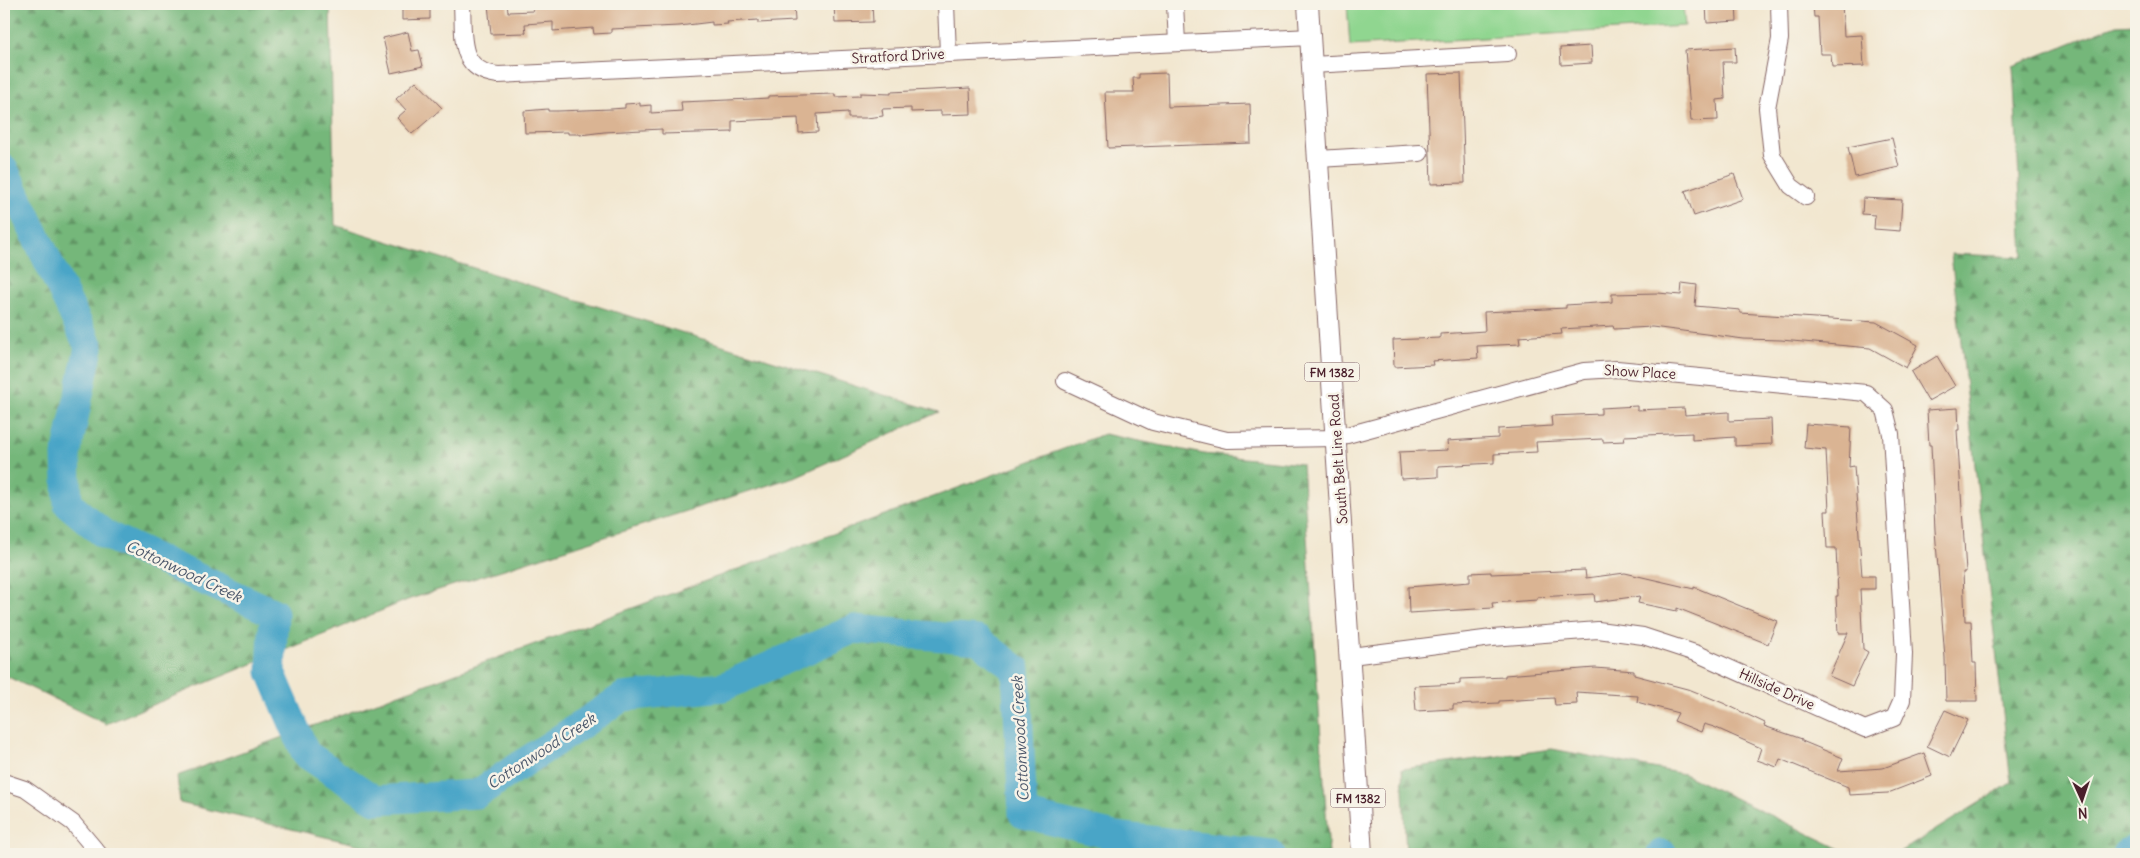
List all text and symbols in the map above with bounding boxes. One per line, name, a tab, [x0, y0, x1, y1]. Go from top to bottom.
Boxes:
street label: Stratford Drive	[851, 45, 945, 67]
street label: Show Place	[1604, 361, 1676, 383]
road number: FM 1382	[1304, 362, 1360, 382]
street label: South Belt Line Road	[1324, 393, 1352, 525]
water label: Cottonwood Creek	[123, 536, 246, 607]
street label: Hillside Drive	[1736, 664, 1818, 714]
water label: Cottonwood Creek	[1007, 675, 1033, 802]
water label: Cottonwood Creek	[483, 708, 600, 793]
north arrow	[2058, 776, 2108, 826]
road number: FM 1382	[1330, 788, 1386, 808]
text: N	[2077, 804, 2088, 822]

